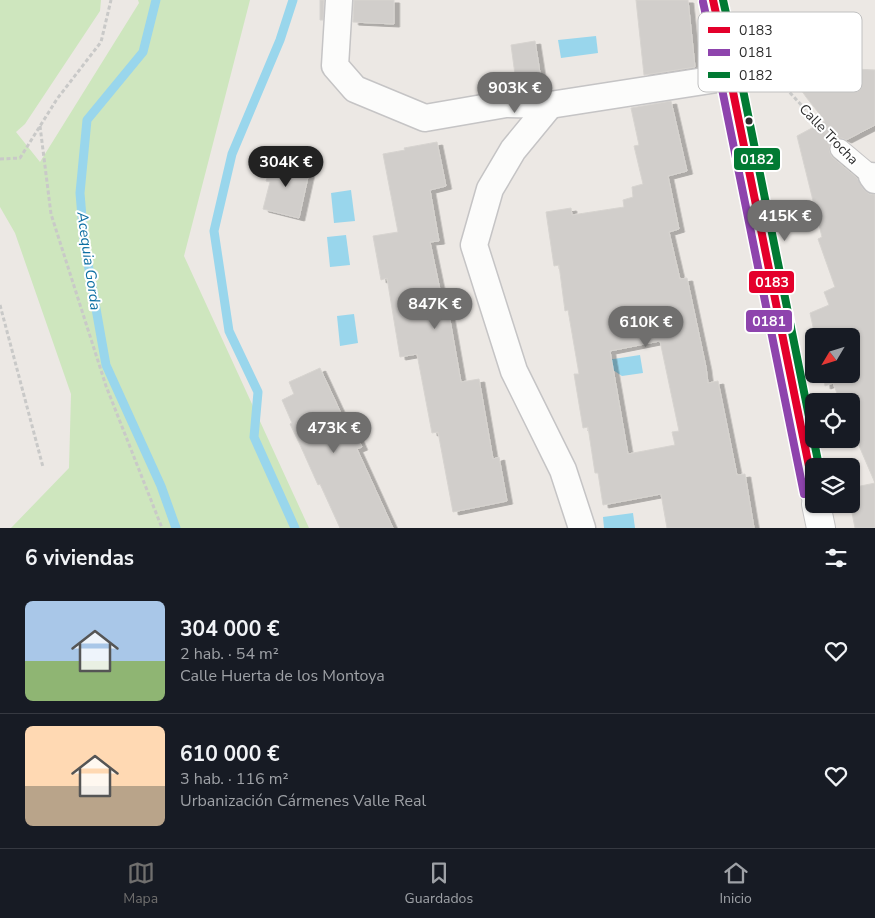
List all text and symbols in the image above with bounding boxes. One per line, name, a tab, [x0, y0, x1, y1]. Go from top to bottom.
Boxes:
legend	[698, 12, 862, 92]
text: 0183	[739, 21, 773, 40]
text: 0181	[739, 43, 773, 62]
text: 0182	[739, 66, 773, 85]
pin: 903K €	[474, 72, 556, 114]
text: 903K €	[488, 77, 542, 99]
street label: Calle Trocha	[795, 100, 862, 169]
unlabelled marker	[744, 116, 754, 126]
pin: 304K €	[245, 146, 327, 188]
line badge: 0182	[733, 147, 781, 171]
text: 0182	[740, 150, 774, 169]
text: 304K €	[259, 151, 313, 173]
pin: 415K €	[744, 200, 826, 242]
text: 415K €	[758, 205, 812, 227]
water label: Acequia Gorda	[72, 209, 106, 312]
line badge: 0183	[748, 270, 795, 294]
text: 0183	[755, 273, 789, 292]
pin: 847K €	[394, 288, 476, 330]
text: 847K €	[408, 293, 462, 315]
pin: 610K €	[605, 306, 687, 348]
line badge: 0181	[745, 309, 793, 333]
text: 610K €	[619, 311, 673, 333]
text: 0181	[752, 312, 786, 331]
north arrow	[805, 328, 860, 382]
map controls	[805, 328, 860, 513]
button: locate	[805, 393, 860, 448]
pin: 473K €	[293, 412, 375, 454]
text: 473K €	[307, 417, 361, 439]
button: layers	[805, 458, 860, 513]
text: 6 viviendas	[25, 544, 134, 572]
icon: filters	[822, 544, 850, 572]
text: 304 000 €	[180, 615, 280, 643]
icon: home	[65, 621, 125, 681]
icon: heart	[822, 637, 850, 665]
text: 2 hab. · 54 m²	[180, 643, 279, 665]
text: Calle Huerta de los Montoya	[180, 665, 385, 687]
text: 610 000 €	[180, 740, 280, 768]
icon: home	[65, 746, 125, 806]
icon: heart	[822, 762, 850, 790]
text: 3 hab. · 116 m²	[180, 768, 288, 790]
text: Urbanización Cármenes Valle Real	[180, 790, 426, 812]
tab: Mapa	[123, 859, 158, 908]
tab: Guardados	[405, 859, 473, 908]
tab: Inicio	[720, 859, 752, 908]

